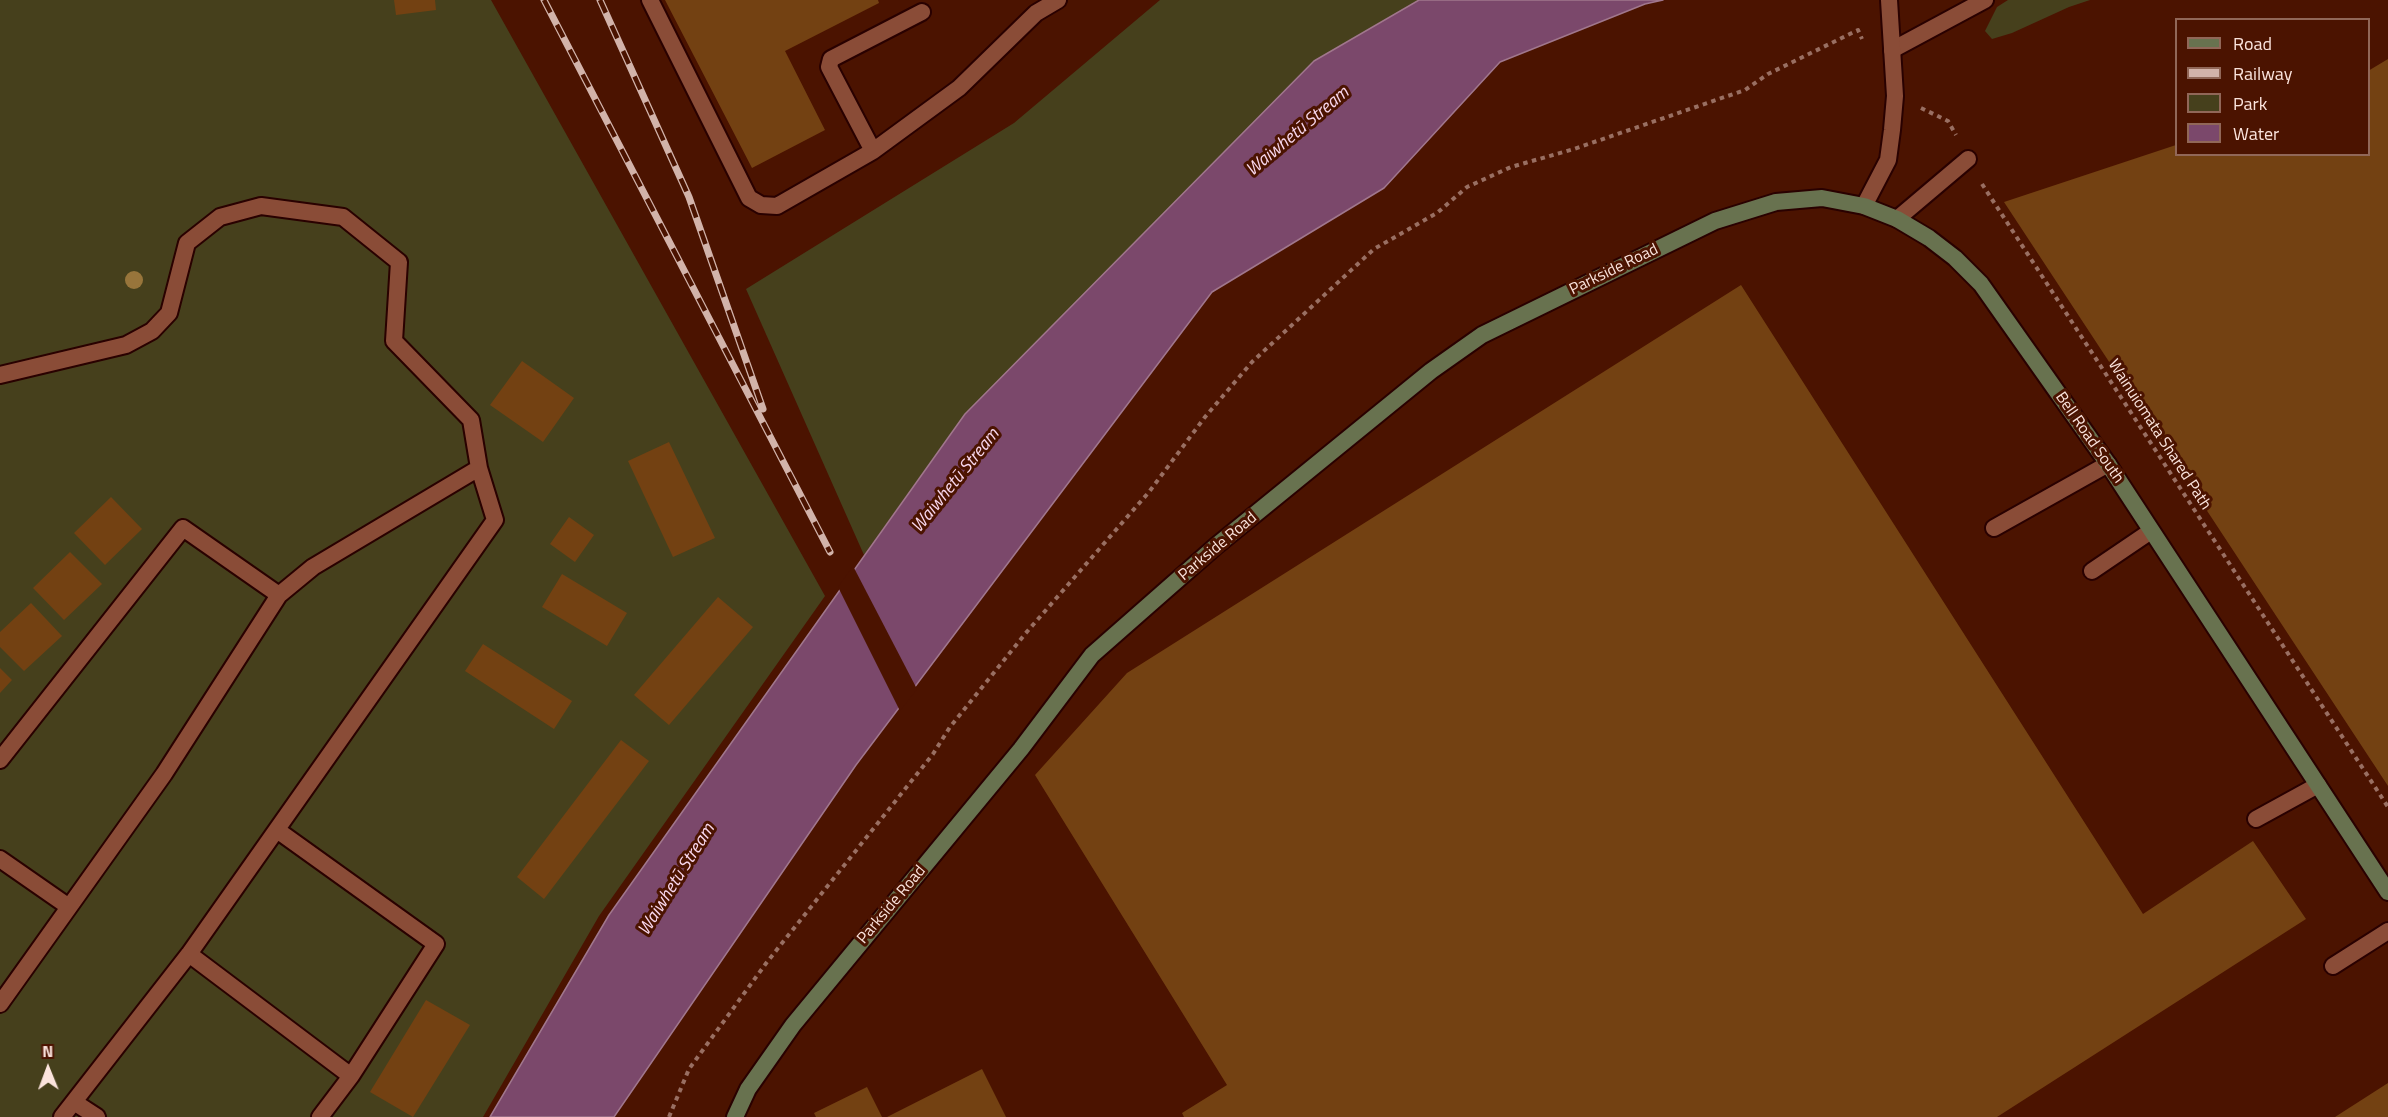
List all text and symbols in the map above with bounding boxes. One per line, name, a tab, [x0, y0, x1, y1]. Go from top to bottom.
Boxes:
legend	[2175, 18, 2370, 156]
text: Road	[2233, 30, 2272, 57]
text: Railway	[2233, 60, 2292, 87]
water label: Waiwhetū Stream	[1242, 83, 1354, 181]
text: Park	[2233, 90, 2267, 117]
text: Water	[2233, 120, 2279, 147]
street label: Parkside Road	[1567, 240, 1661, 300]
street label: Wainuiomata Shared Path	[2103, 356, 2215, 514]
street label: Bell Road South	[2050, 389, 2128, 487]
water label: Waiwhetū Stream	[907, 425, 1005, 537]
street label: Parkside Road	[1175, 509, 1261, 585]
water label: Waiwhetū Stream	[634, 820, 720, 940]
street label: Parkside Road	[854, 862, 930, 948]
north arrow	[18, 1039, 78, 1099]
text: N	[42, 1039, 53, 1063]

